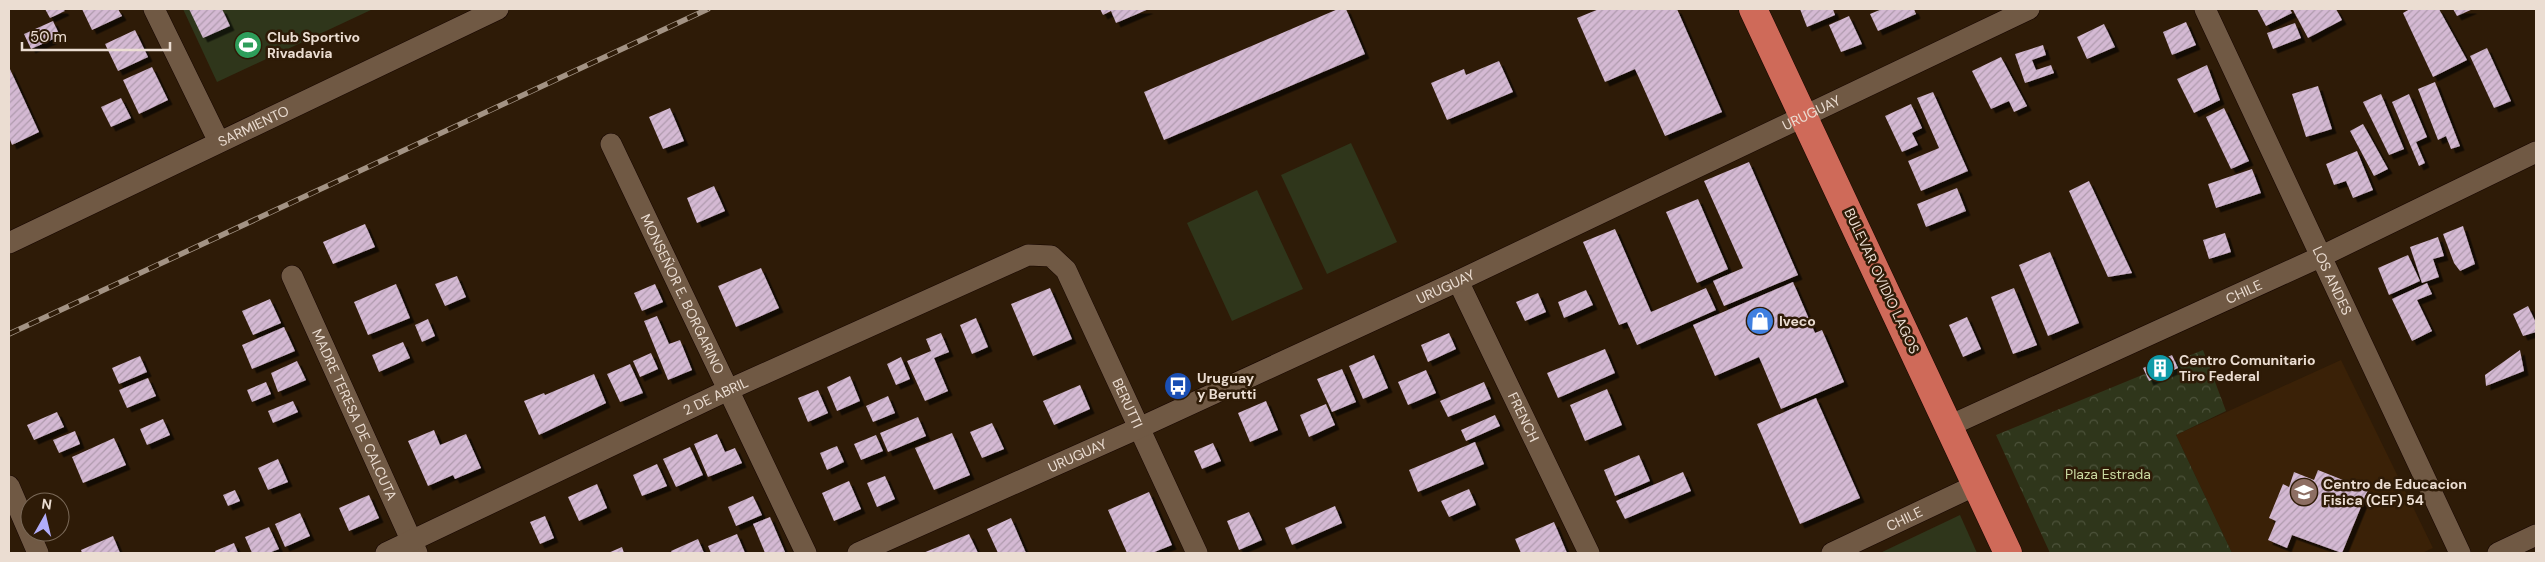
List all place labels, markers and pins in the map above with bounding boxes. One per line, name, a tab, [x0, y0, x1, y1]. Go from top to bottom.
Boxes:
place label: Club Sportivo Rivadavia	[267, 28, 360, 62]
sports icon: Club Sportivo Rivadavia	[233, 30, 263, 60]
shop icon: Iveco	[1745, 306, 1775, 336]
place label: Iveco	[1779, 312, 1816, 330]
place label: Centro Comunitario Tiro Federal	[2179, 351, 2315, 385]
building icon: Centro Comunitario Tiro Federal	[2145, 353, 2175, 383]
place label: Uruguay y Berutti	[1197, 369, 1257, 403]
bus stop icon: Uruguay y Berutti	[1163, 371, 1193, 401]
place label: Centro de Educacion Fisica (CEF) 54	[2323, 475, 2467, 509]
school or university icon: Centro de Educacion Fisica (CEF) 54	[2289, 477, 2319, 507]

